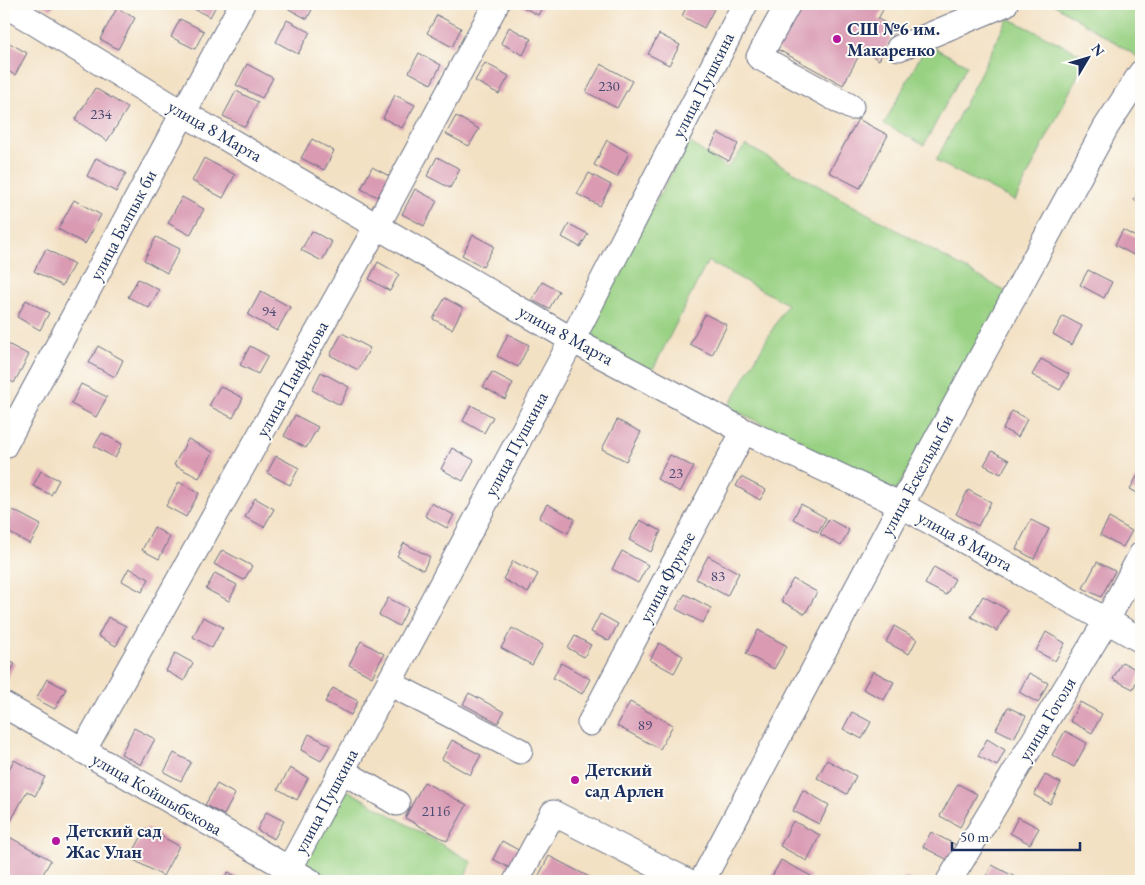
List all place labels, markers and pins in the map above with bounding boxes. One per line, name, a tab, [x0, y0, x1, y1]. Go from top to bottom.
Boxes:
place label: СШ №6 им. Макаренко	[847, 17, 940, 61]
marker: СШ №6 им. Макаренко	[831, 33, 843, 45]
place label: Детский сад Арлен	[585, 758, 665, 802]
marker: Детский сад Арлен	[569, 774, 581, 786]
place label: Детский сад Жас Улан	[65, 819, 162, 863]
marker: Детский сад Жас Улан	[50, 835, 62, 847]

